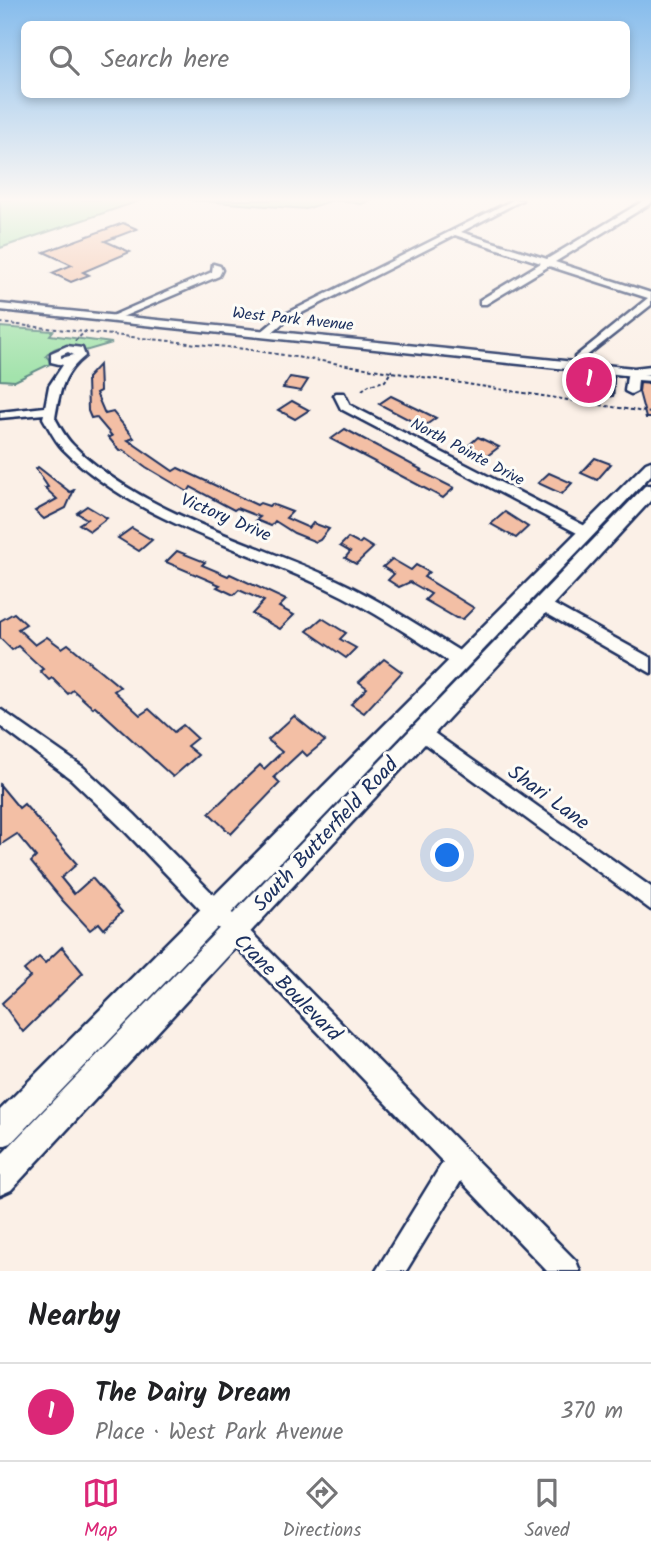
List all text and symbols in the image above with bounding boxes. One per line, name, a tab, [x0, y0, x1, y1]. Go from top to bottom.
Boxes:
search box	[21, 21, 630, 98]
text: Search here	[101, 39, 229, 81]
icon: search	[45, 41, 83, 79]
street label: West Park Avenue	[231, 301, 355, 338]
pin: 1	[566, 354, 612, 406]
street label: North Pointe Drive	[406, 412, 529, 493]
street label: Victory Drive	[175, 486, 275, 551]
street label: South Butterfield Road	[245, 750, 407, 920]
street label: Shari Lane	[500, 757, 597, 840]
your location	[430, 838, 464, 872]
street label: Crane Boulevard	[225, 926, 349, 1050]
text: Nearby	[28, 1293, 120, 1341]
text: The Dairy Dream	[95, 1373, 291, 1415]
text: 1	[48, 1394, 54, 1430]
text: 370 m	[560, 1394, 623, 1430]
text: Place · West Park Avenue	[95, 1415, 343, 1451]
tab: Map	[82, 1474, 120, 1546]
tab: Directions	[283, 1474, 361, 1546]
tab: Saved	[524, 1474, 569, 1546]

